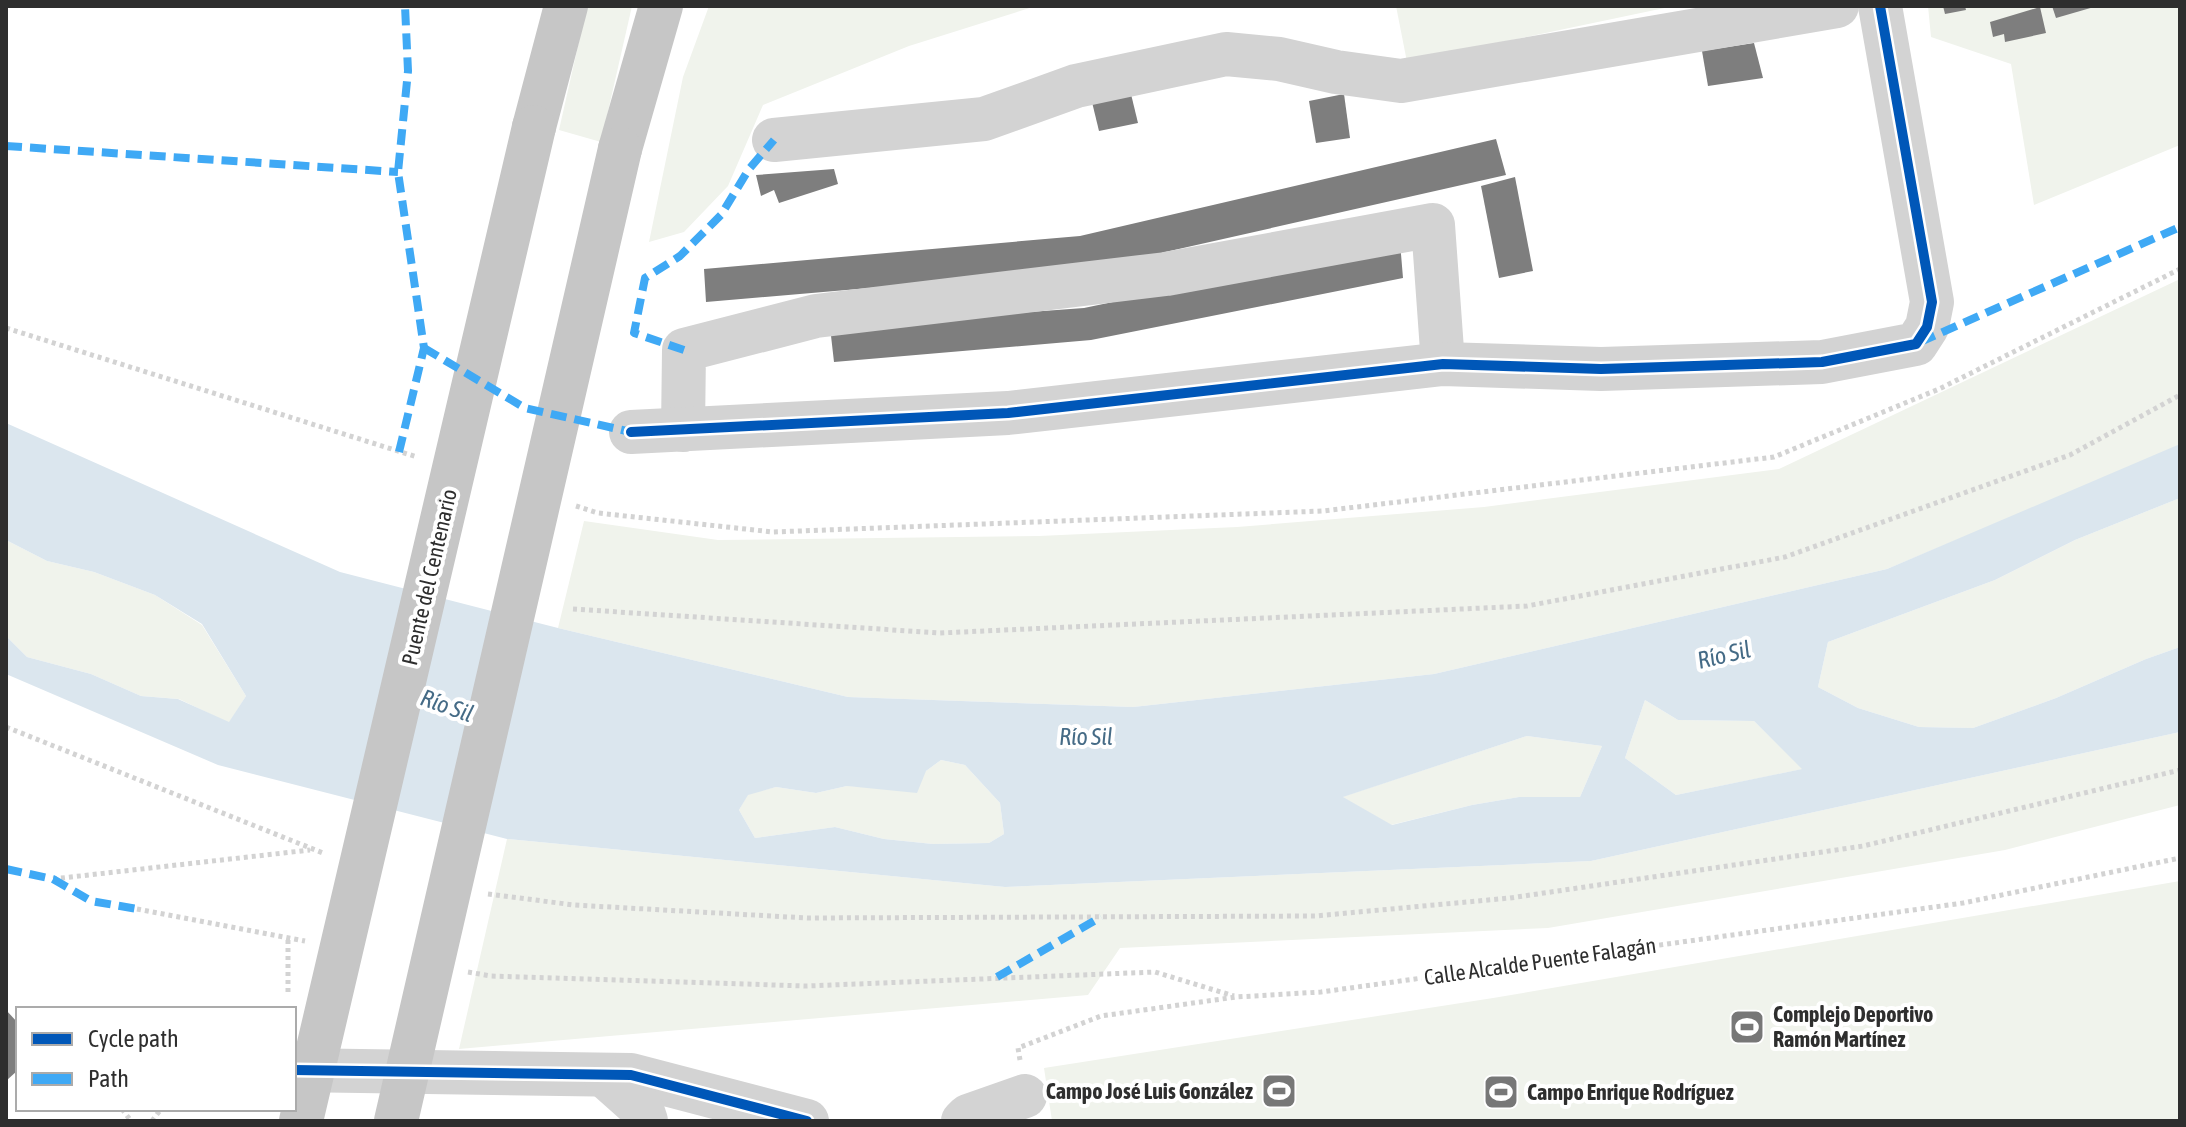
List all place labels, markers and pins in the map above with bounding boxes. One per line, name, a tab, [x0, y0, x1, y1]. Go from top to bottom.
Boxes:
place label: Complejo Deportivo Ramón Martínez	[1773, 1001, 1933, 1052]
sports icon: Complejo Deportivo Ramón Martínez	[1728, 1008, 1766, 1046]
sports icon: Campo José Luis González	[1260, 1072, 1298, 1110]
sports icon: Campo Enrique Rodríguez	[1482, 1073, 1520, 1111]
place label: Campo José Luis González	[1046, 1078, 1253, 1104]
place label: Campo Enrique Rodríguez	[1527, 1079, 1734, 1105]

